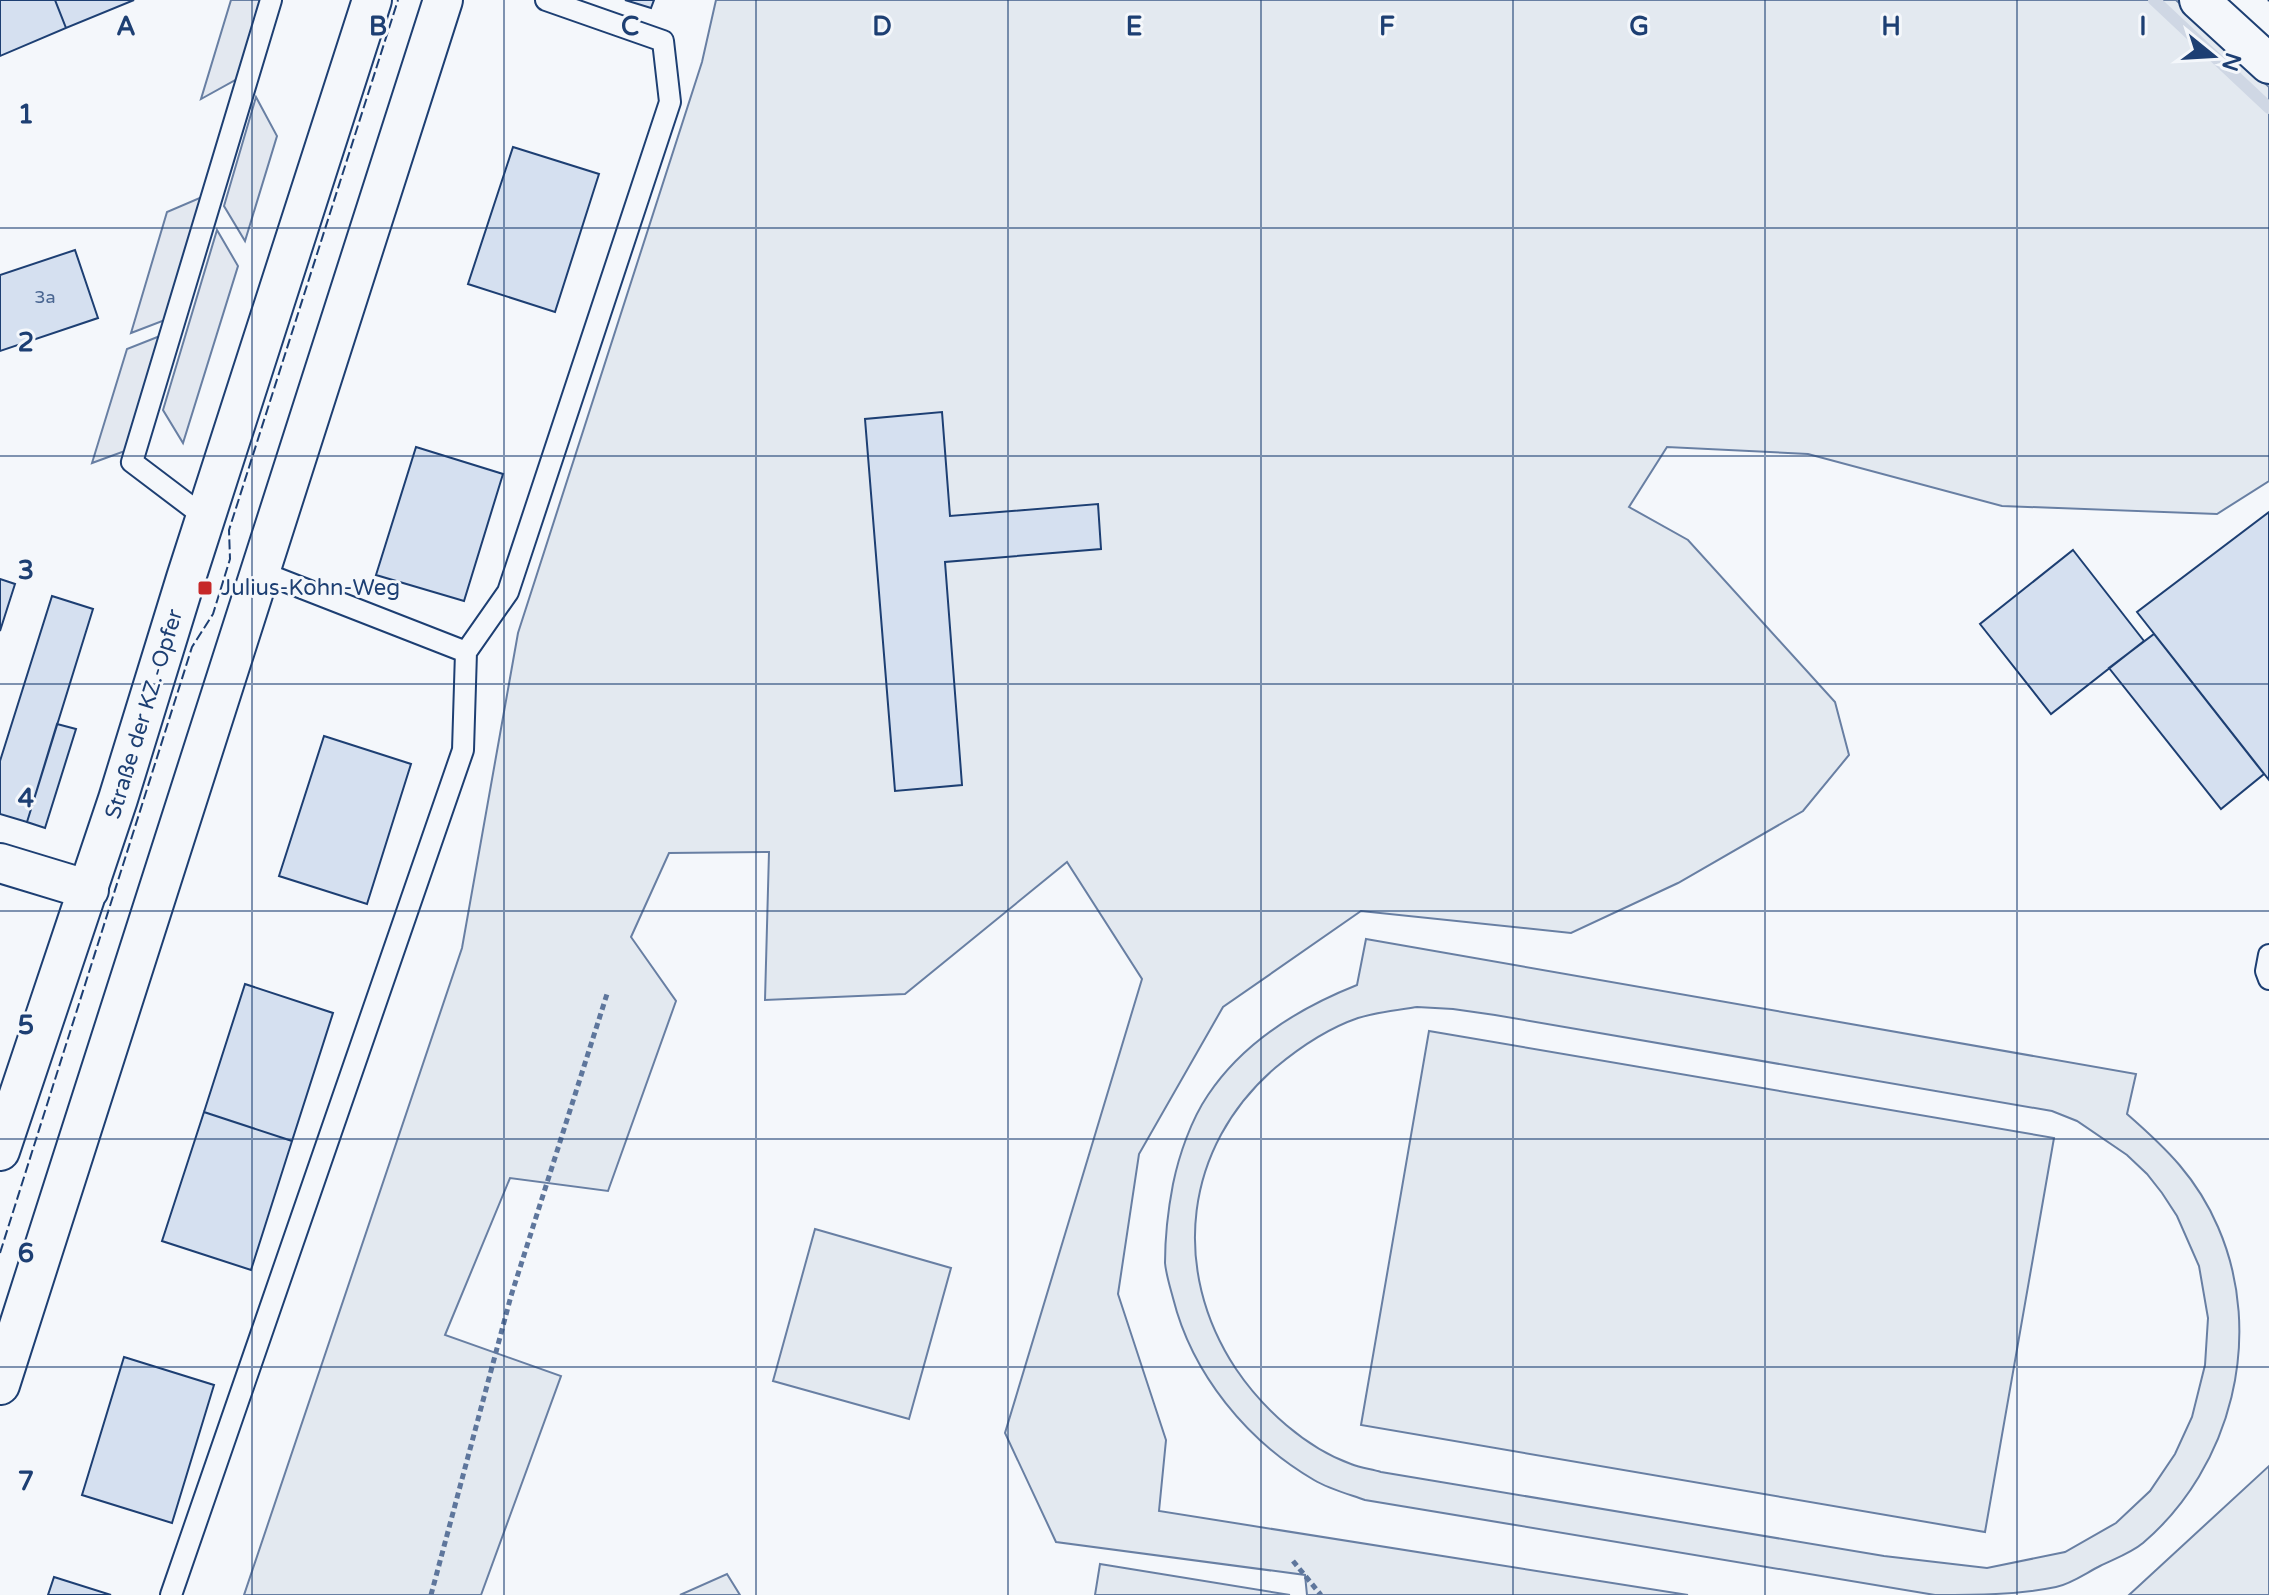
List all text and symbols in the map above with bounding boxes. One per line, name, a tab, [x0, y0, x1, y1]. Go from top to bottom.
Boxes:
text: A	[116, 11, 136, 42]
text: B	[369, 11, 387, 42]
text: C	[621, 11, 639, 42]
text: D	[872, 11, 892, 42]
text: E	[1126, 11, 1142, 42]
text: F	[1379, 11, 1395, 42]
text: G	[1629, 11, 1649, 42]
text: H	[1881, 11, 1901, 42]
text: I	[2139, 11, 2147, 42]
north arrow	[2173, 16, 2253, 96]
text: N	[2216, 49, 2246, 74]
text: 1	[18, 99, 34, 130]
house number: 3a	[34, 286, 56, 308]
text: 2	[18, 327, 34, 358]
text: 3	[18, 555, 34, 586]
place label: Julius-Kohn-Weg	[221, 575, 400, 601]
marker: Julius-Kohn-Weg	[196, 579, 214, 597]
street label: Straße der KZ.-Opfer	[100, 605, 188, 822]
text: 4	[18, 783, 34, 814]
text: 5	[18, 1010, 34, 1041]
text: 6	[18, 1238, 34, 1269]
text: 7	[18, 1466, 34, 1497]

